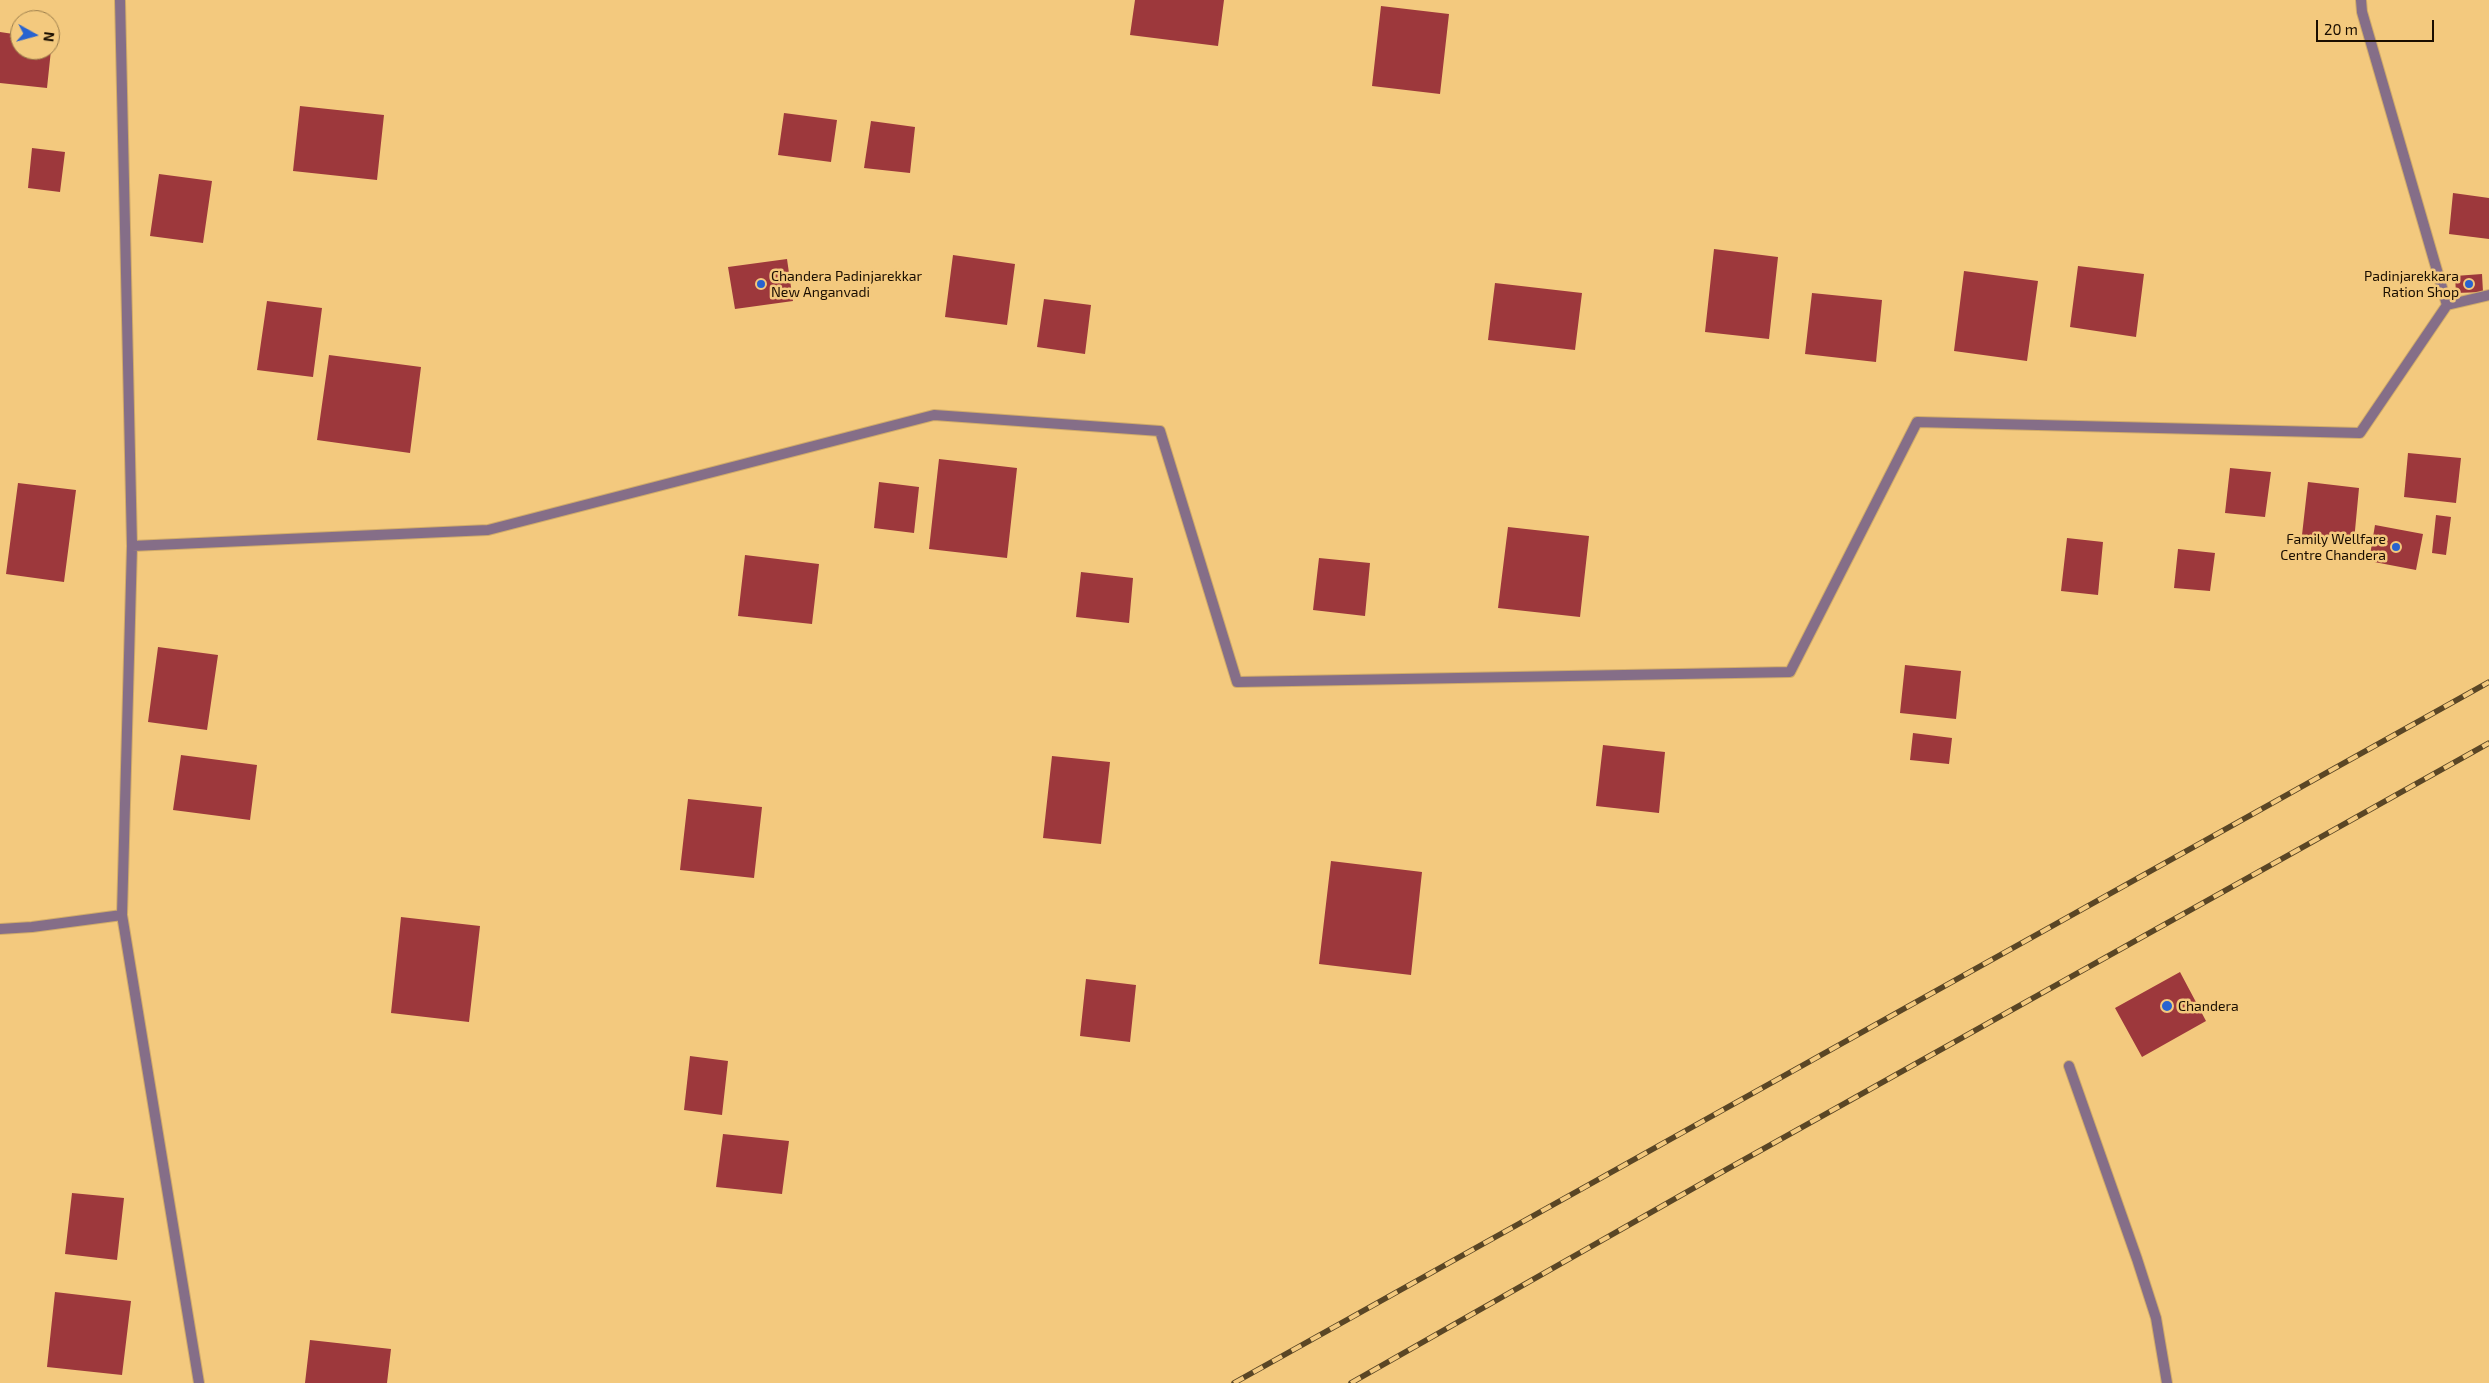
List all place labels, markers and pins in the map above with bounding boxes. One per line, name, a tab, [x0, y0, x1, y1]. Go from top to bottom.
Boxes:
place label: Chandera Padinjarekkar New Anganvadi	[771, 268, 922, 300]
place label: Padinjarekkara Ration Shop	[2364, 268, 2459, 300]
marker: Chandera Padinjarekkar New Anganvadi	[755, 278, 767, 290]
marker: Padinjarekkara Ration Shop	[2463, 278, 2475, 290]
place label: Family Wellfare Centre Chandera	[2280, 531, 2386, 564]
marker: Family Wellfare Centre Chandera	[2390, 541, 2402, 553]
place label: Chandera	[2178, 998, 2239, 1014]
marker: Chandera	[2160, 999, 2174, 1013]

